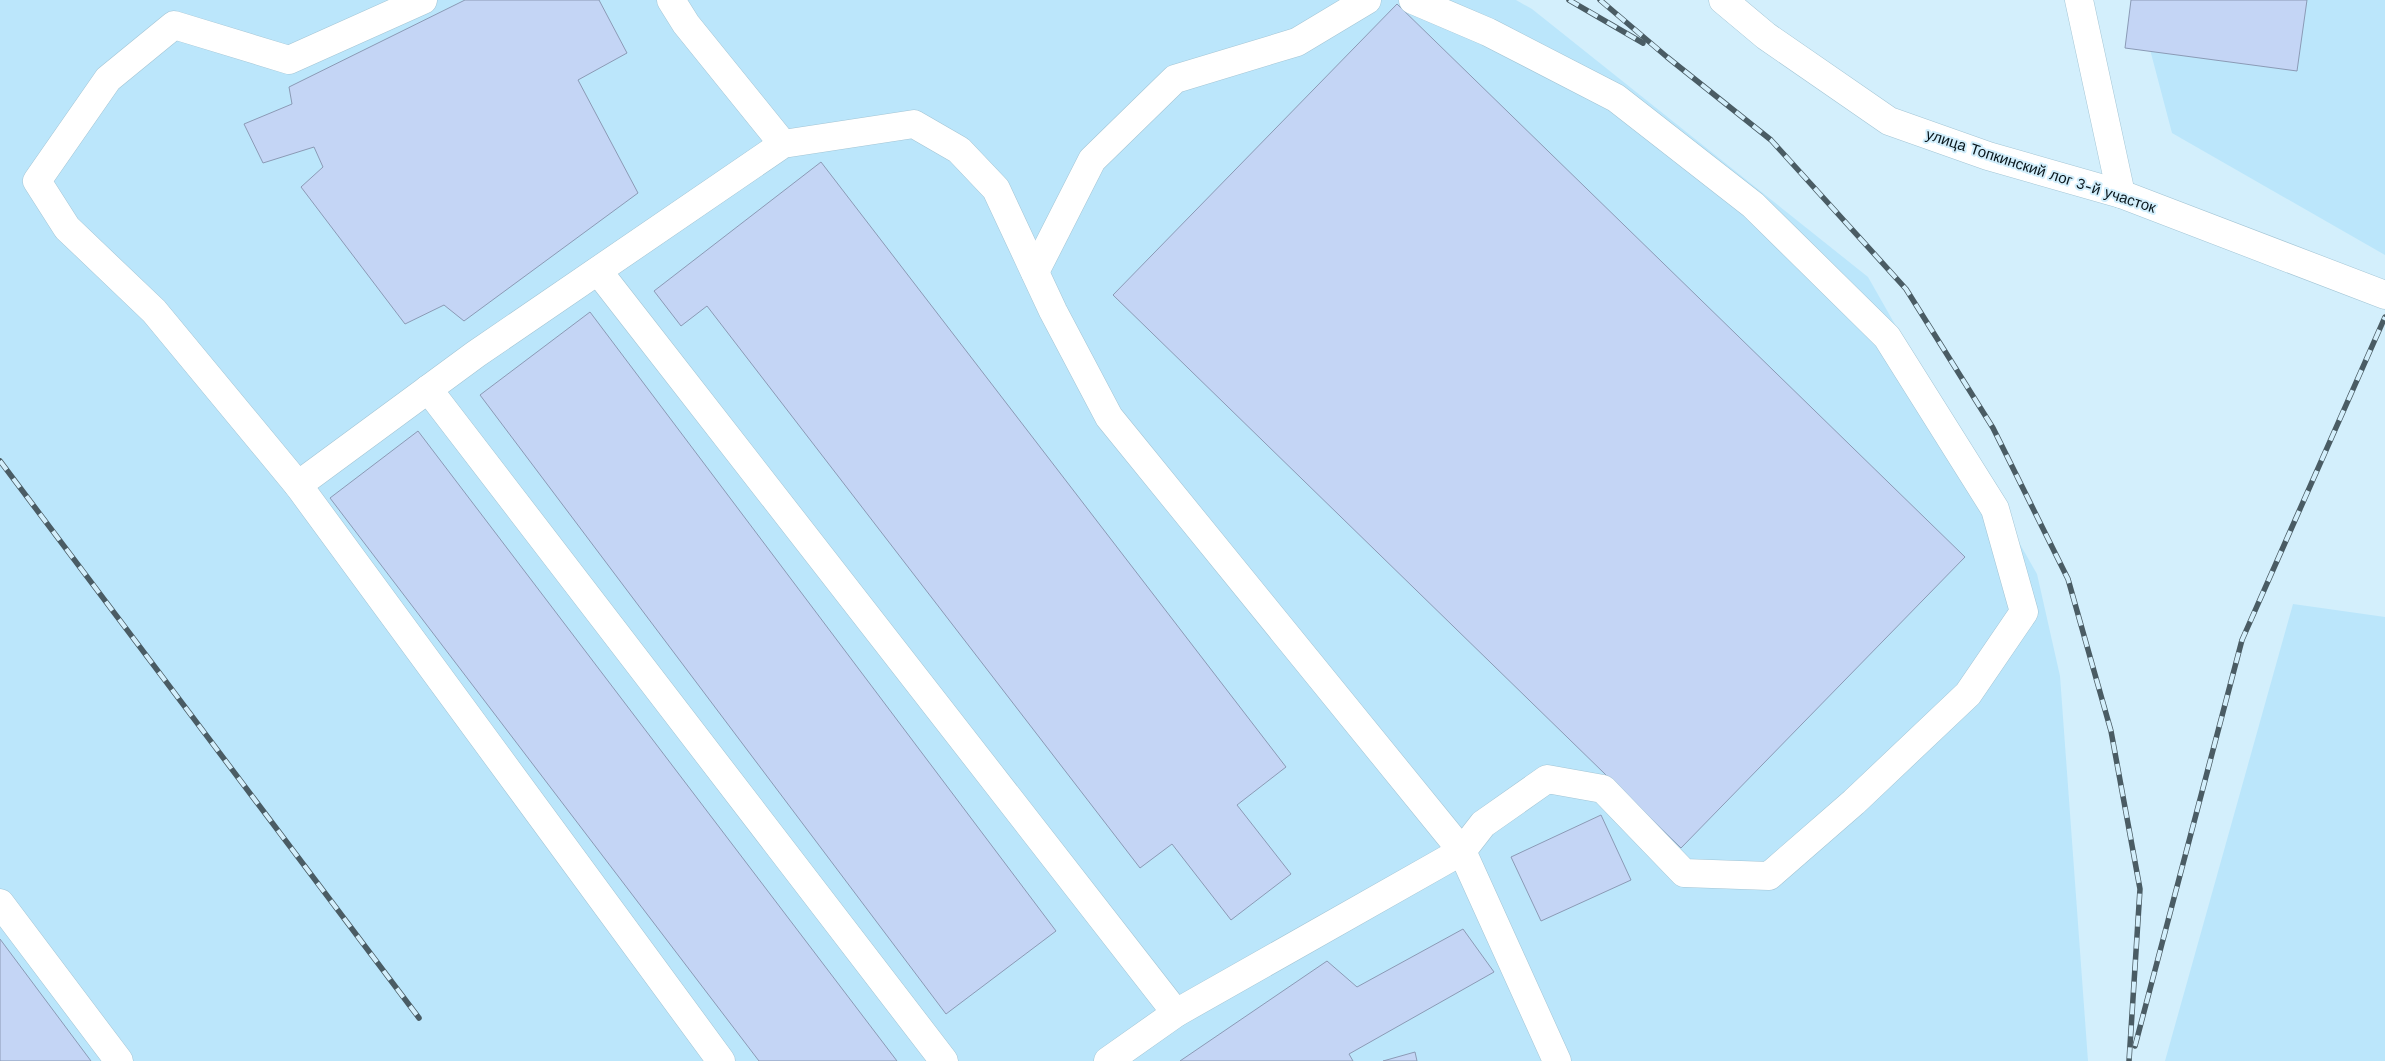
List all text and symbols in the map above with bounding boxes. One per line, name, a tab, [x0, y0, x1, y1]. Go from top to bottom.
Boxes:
street label: улица Топкинский лог 3-й участок	[1924, 125, 2159, 217]

